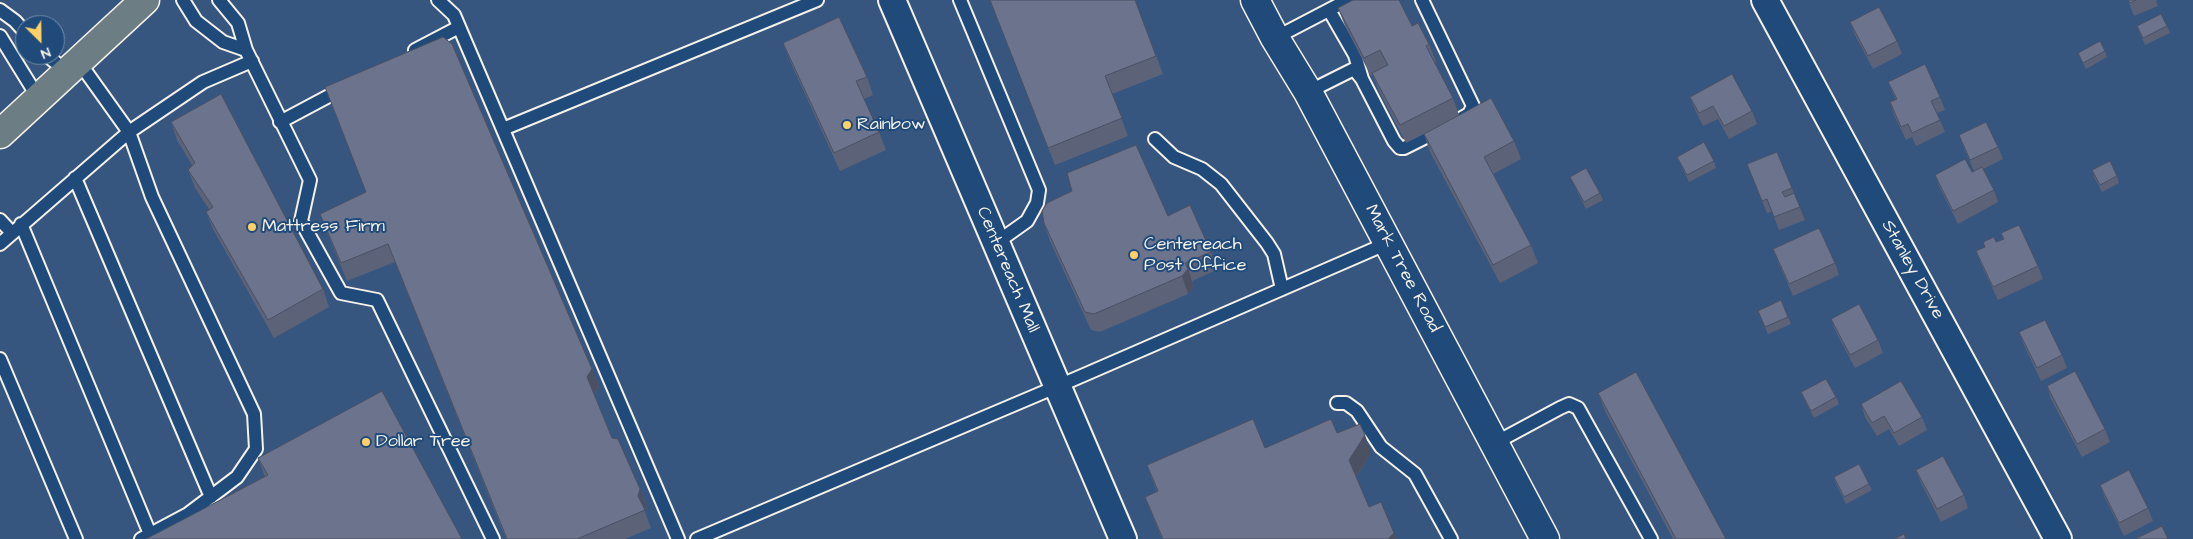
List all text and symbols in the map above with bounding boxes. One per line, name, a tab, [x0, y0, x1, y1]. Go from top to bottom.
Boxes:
north arrow	[15, 15, 65, 65]
text: N	[38, 42, 53, 64]
place label: Rainbow	[857, 114, 926, 136]
marker: Rainbow	[841, 119, 853, 131]
street label: Mark Tree Road	[1359, 201, 1445, 337]
street label: Centereach Mall	[971, 204, 1043, 336]
place label: Mattress Firm	[262, 216, 385, 238]
street label: Stanley Drive	[1876, 217, 1948, 323]
marker: Mattress Firm	[246, 221, 258, 233]
place label: Centereach Post Office	[1144, 234, 1246, 276]
marker: Centereach Post Office	[1128, 249, 1140, 261]
place label: Dollar Tree	[376, 431, 470, 453]
marker: Dollar Tree	[360, 436, 372, 448]

